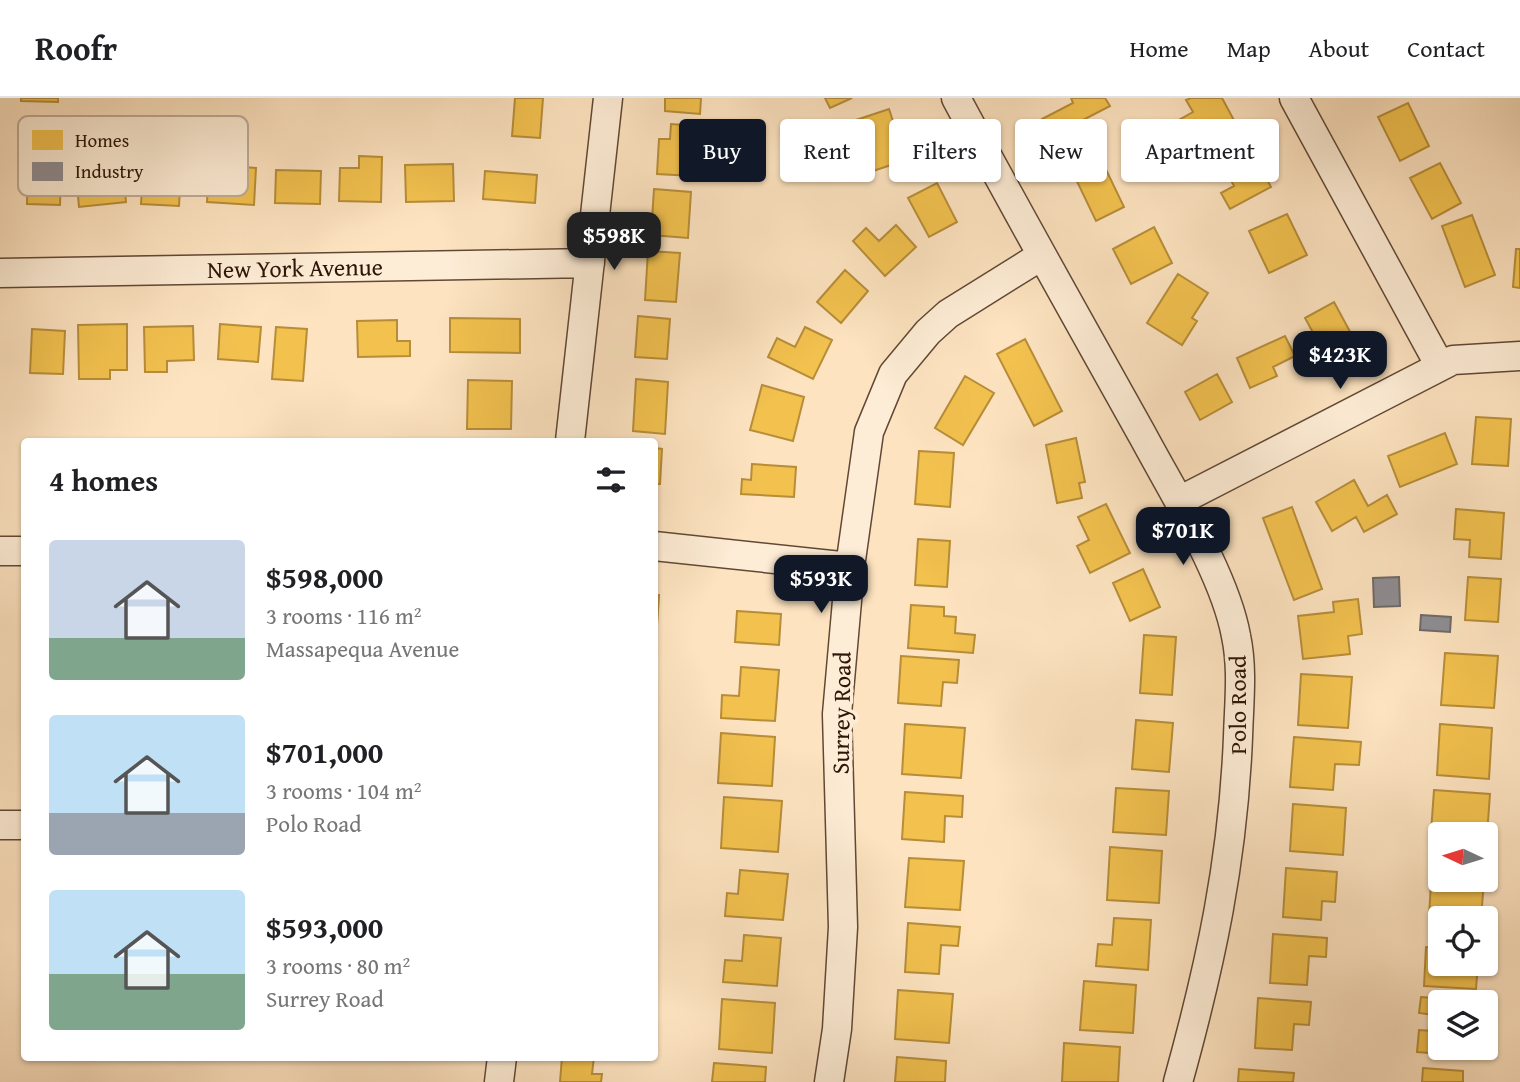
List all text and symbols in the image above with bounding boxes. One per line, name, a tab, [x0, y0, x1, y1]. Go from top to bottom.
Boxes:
text: Roofr	[35, 24, 117, 72]
text: Home	[1130, 31, 1189, 66]
text: Map	[1227, 31, 1271, 66]
text: About	[1309, 31, 1369, 66]
text: Contact	[1407, 31, 1485, 66]
legend	[18, 116, 248, 196]
chip: Buy	[679, 119, 766, 182]
chip: Rent	[780, 119, 875, 182]
chip: Filters	[889, 119, 1001, 182]
chip: New	[1015, 119, 1107, 182]
chip: Apartment	[1121, 119, 1279, 182]
text: Homes	[75, 126, 129, 154]
text: Industry	[75, 157, 144, 185]
pin: $598K	[565, 212, 663, 272]
text: $598K	[583, 218, 645, 251]
street label: New York Avenue	[207, 249, 383, 287]
pin: $423K	[1291, 331, 1389, 391]
text: $423K	[1309, 337, 1371, 370]
text: 4 homes	[49, 458, 158, 502]
icon: filters	[592, 461, 630, 499]
pin: $701K	[1134, 508, 1232, 567]
text: $701K	[1152, 513, 1214, 546]
text: $598,000	[266, 555, 383, 599]
pin: $593K	[772, 556, 870, 615]
text: $593K	[790, 561, 852, 594]
icon: home	[105, 568, 189, 652]
text: 3 rooms · 116 m²	[266, 599, 421, 632]
text: Massapequa Avenue	[266, 632, 459, 665]
street label: Surrey Road	[822, 651, 860, 775]
street label: Polo Road	[1220, 655, 1255, 755]
text: $701,000	[266, 730, 383, 774]
icon: home	[105, 743, 189, 827]
text: 3 rooms · 104 m²	[266, 774, 421, 807]
text: Polo Road	[266, 807, 361, 840]
north arrow	[1428, 822, 1498, 892]
map controls	[1428, 822, 1498, 1060]
text: $593,000	[266, 905, 383, 949]
button: locate	[1428, 906, 1498, 976]
icon: home	[105, 918, 189, 1002]
text: 3 rooms · 80 m²	[266, 949, 410, 982]
text: Surrey Road	[266, 982, 384, 1015]
button: layers	[1428, 990, 1498, 1060]

